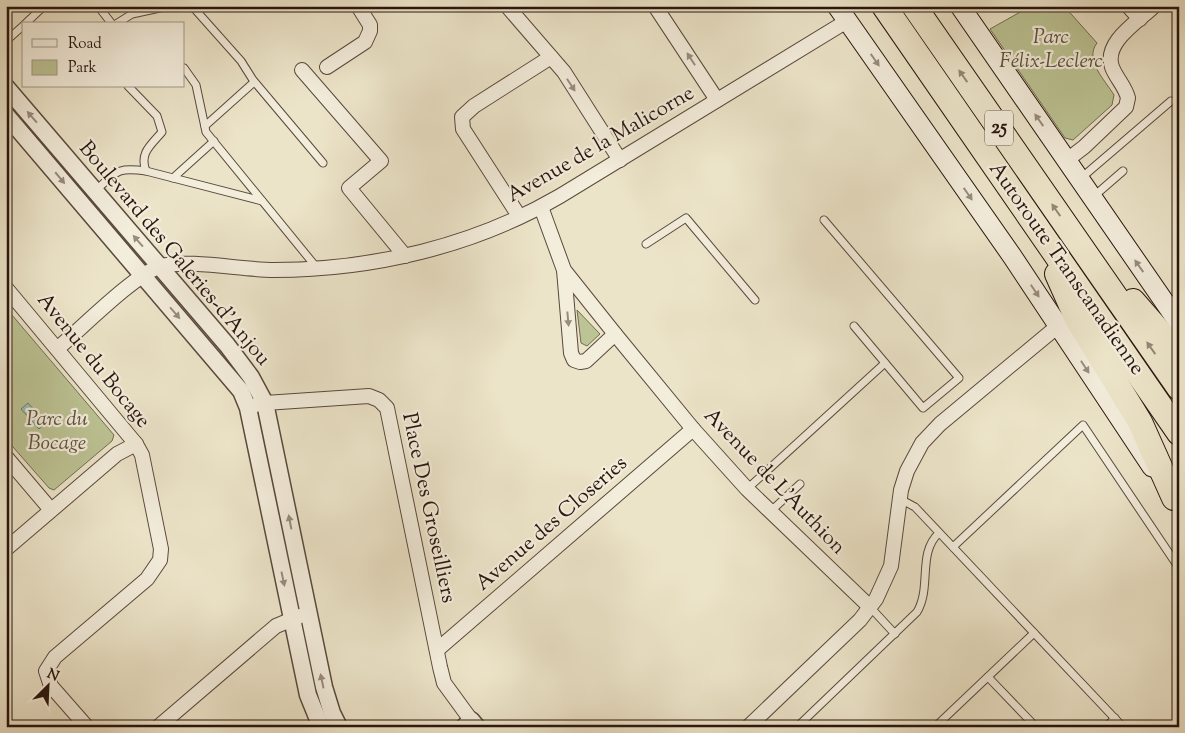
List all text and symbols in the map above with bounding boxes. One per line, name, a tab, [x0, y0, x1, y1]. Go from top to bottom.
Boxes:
legend	[22, 22, 185, 88]
park label: Parc Félix-Leclerc	[999, 23, 1103, 77]
text: Road	[68, 34, 102, 55]
one-way arrow	[686, 52, 695, 66]
one-way arrow	[870, 54, 880, 67]
text: Park	[68, 58, 97, 79]
one-way arrow	[958, 70, 968, 83]
one-way arrow	[567, 78, 576, 91]
street label: Avenue de la Malicorne	[502, 79, 700, 211]
road number: 25	[985, 110, 1013, 146]
one-way arrow	[26, 112, 38, 124]
one-way arrow	[1034, 113, 1044, 127]
street label: Boulevard des Galeries-d'Anjou	[71, 135, 277, 373]
street label: Autoroute Transcanadienne	[981, 156, 1151, 382]
one-way arrow	[55, 172, 66, 185]
one-way arrow	[963, 187, 973, 201]
one-way arrow	[1051, 203, 1061, 217]
one-way arrow	[132, 234, 143, 247]
one-way arrow	[1134, 259, 1144, 272]
one-way arrow	[1030, 285, 1040, 298]
street label: Avenue du Bocage	[29, 287, 157, 435]
one-way arrow	[169, 306, 181, 318]
one-way arrow	[564, 311, 572, 327]
one-way arrow	[1146, 341, 1156, 355]
one-way arrow	[1080, 360, 1090, 374]
street label: Avenue de L'Authion	[696, 402, 852, 562]
park label: Parc du Bocage	[26, 405, 88, 459]
street label: Place Des Groseilliers	[393, 410, 463, 606]
street label: Avenue des Closeries	[469, 449, 635, 599]
one-way arrow	[286, 515, 294, 530]
one-way arrow	[280, 571, 288, 587]
north arrow	[22, 660, 72, 710]
text: N	[43, 665, 62, 687]
one-way arrow	[318, 673, 326, 689]

